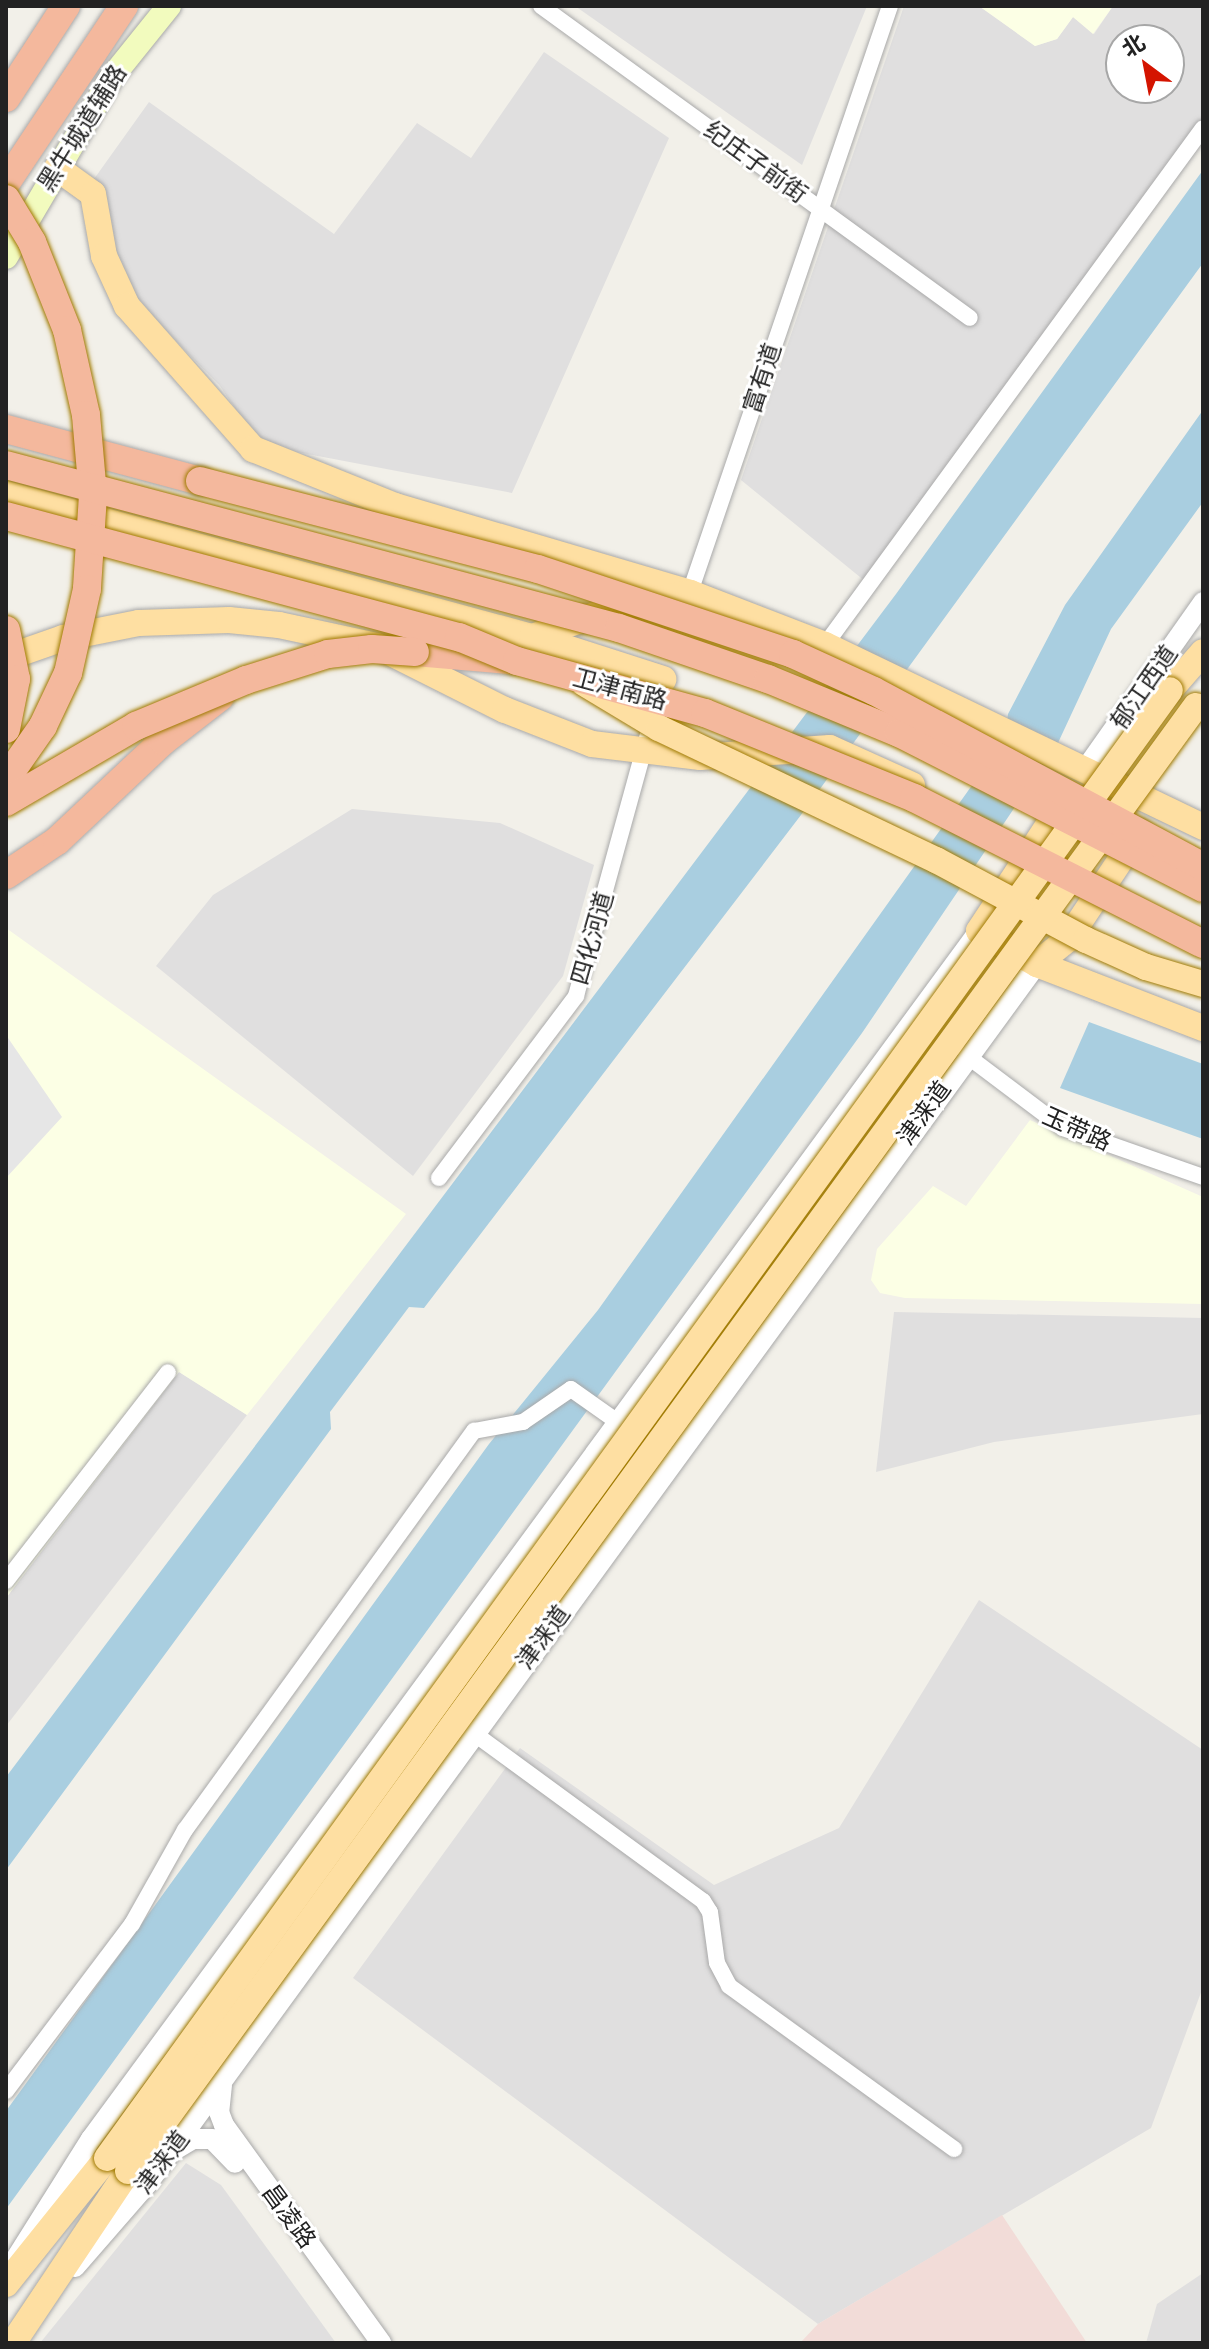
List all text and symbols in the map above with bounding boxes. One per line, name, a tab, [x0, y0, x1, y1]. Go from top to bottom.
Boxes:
north arrow	[1105, 24, 1185, 104]
text: 北	[1117, 28, 1150, 63]
street label: 黑牛城道辅路	[32, 59, 132, 197]
street label: 纪庄子前街	[699, 115, 813, 209]
street label: 富有道	[737, 339, 787, 417]
street label: 郁江西道	[1105, 639, 1183, 735]
street label: 卫津南路	[570, 663, 670, 715]
street label: 四化河道	[565, 888, 619, 988]
street label: 津涞道	[891, 1075, 957, 1151]
street label: 玉带路	[1038, 1101, 1116, 1157]
street label: 津涞道	[510, 1599, 576, 1675]
street label: 津涞道	[129, 2125, 195, 2199]
street label: 昌凌路	[256, 2178, 322, 2254]

